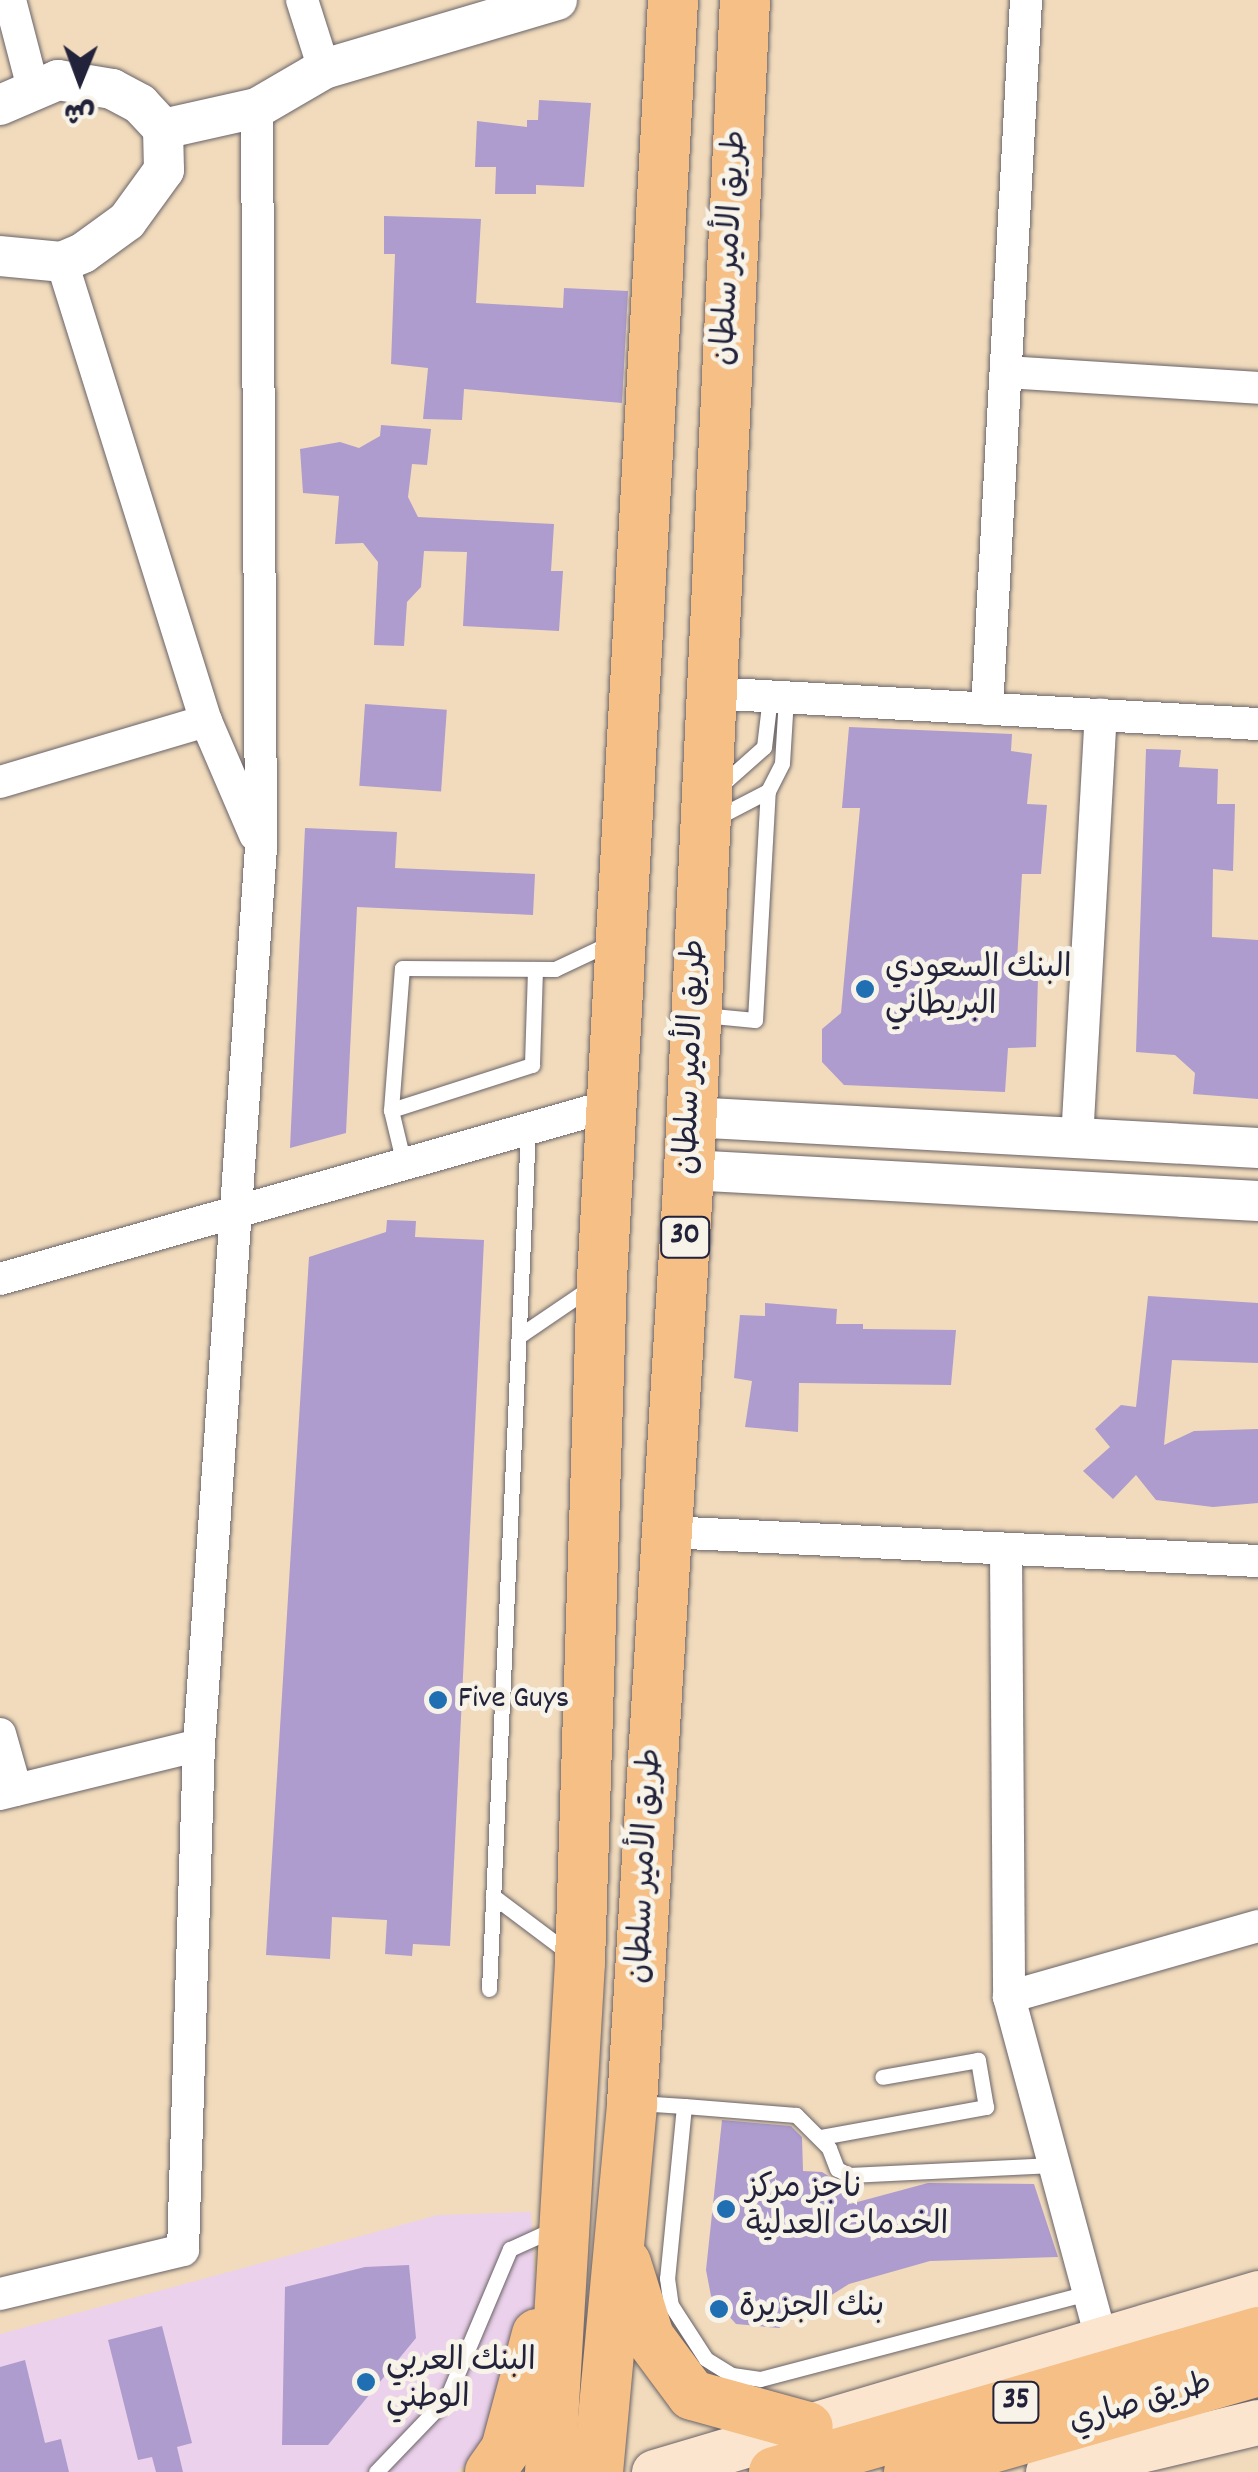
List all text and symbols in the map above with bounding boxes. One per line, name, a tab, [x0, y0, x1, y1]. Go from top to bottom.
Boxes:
north arrow	[30, 30, 130, 130]
text: ش	[64, 90, 95, 130]
street label: طريق الأمير سلطان	[707, 129, 757, 367]
street label: طريق الأمير سلطان	[670, 939, 716, 1175]
place label: البنك السعودي البريطاني	[885, 952, 1072, 1027]
marker: البنك السعودي البريطاني	[854, 978, 876, 1000]
road number: 30	[660, 1212, 710, 1262]
place label: Five Guys	[458, 1681, 569, 1719]
marker: Five Guys	[427, 1689, 449, 1711]
street label: طريق الأمير سلطان	[622, 1747, 672, 1985]
place label: ناجز مركز الخدمات العدلية	[746, 2172, 948, 2247]
marker: ناجز مركز الخدمات العدلية	[715, 2198, 737, 2220]
place label: بنك الجزيرة	[739, 2290, 884, 2328]
marker: بنك الجزيرة	[708, 2298, 730, 2320]
place label: البنك العربي الوطني	[386, 2345, 536, 2420]
street label: طريق صاري	[1065, 2366, 1217, 2444]
marker: البنك العربي الوطني	[355, 2371, 377, 2393]
road number: 35	[991, 2377, 1041, 2427]

